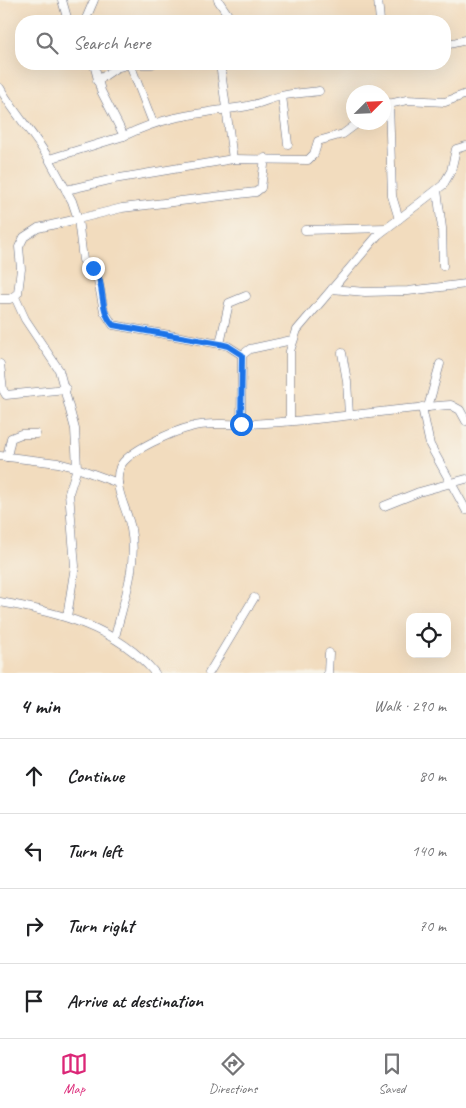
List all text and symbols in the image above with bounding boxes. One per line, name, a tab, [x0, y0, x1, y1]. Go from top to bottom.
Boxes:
search box	[15, 15, 451, 70]
icon: search	[33, 29, 61, 57]
text: Search here	[73, 31, 150, 55]
north arrow	[346, 85, 391, 130]
route end	[82, 257, 105, 280]
route start	[230, 413, 253, 436]
map controls	[406, 613, 451, 658]
button: locate	[406, 613, 451, 658]
text: 4 min	[20, 693, 60, 719]
text: Walk · 290 m	[374, 696, 446, 716]
icon: ahead	[20, 762, 48, 790]
text: Continue	[67, 764, 124, 788]
text: 80 m	[419, 766, 446, 786]
icon: left	[20, 837, 48, 865]
text: Turn left	[67, 839, 122, 863]
text: 140 m	[412, 841, 446, 861]
icon: right	[20, 912, 48, 940]
text: Turn right	[67, 914, 134, 938]
text: 70 m	[419, 916, 446, 936]
icon: arrive	[20, 987, 48, 1015]
text: Arrive at destination	[67, 989, 203, 1013]
tab: Map	[60, 1050, 88, 1097]
tab: Directions	[209, 1050, 257, 1097]
tab: Saved	[378, 1050, 406, 1097]

